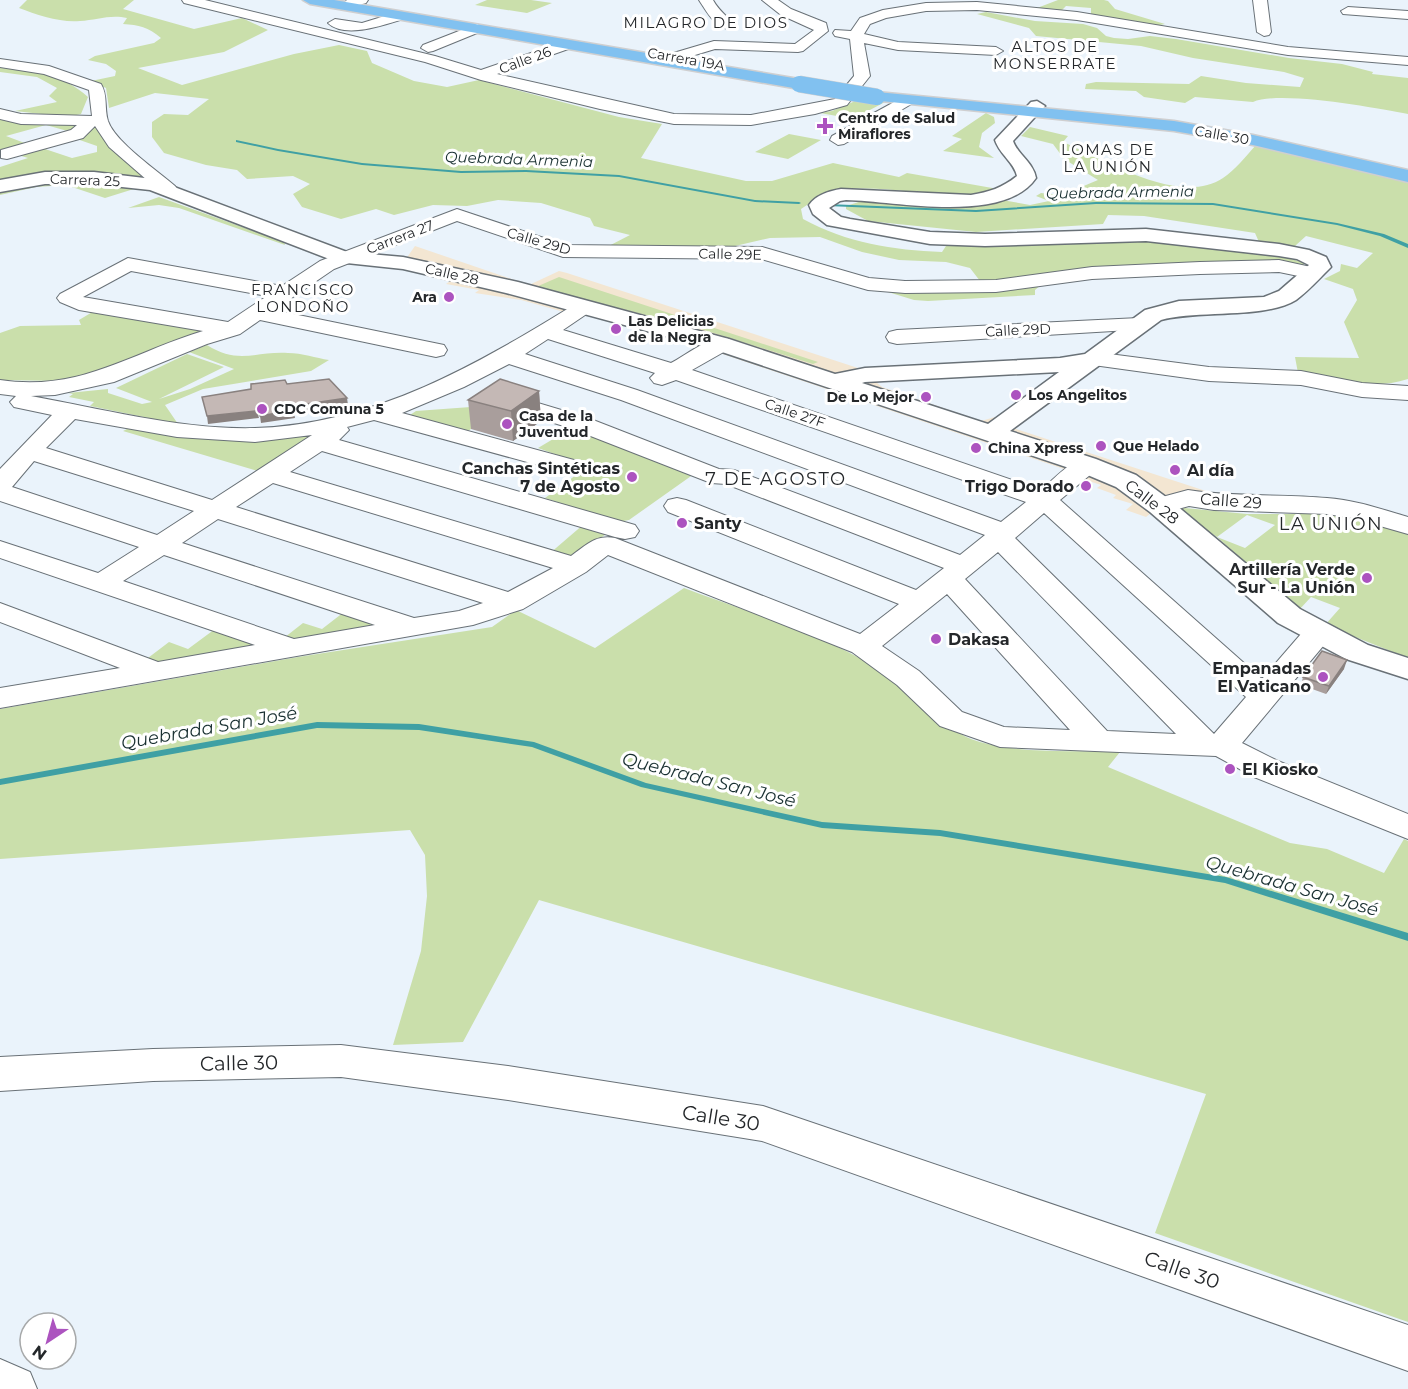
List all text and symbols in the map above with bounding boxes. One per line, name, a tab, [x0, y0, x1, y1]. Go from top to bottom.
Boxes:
district label: MILAGRO DE DIOS	[624, 13, 788, 32]
district label: ALTOS DE MONSERRATE	[993, 37, 1117, 73]
street label: Calle 26	[496, 42, 554, 78]
street label: Carrera 19A	[646, 43, 727, 75]
place label: Centro de Salud Miraflores	[838, 109, 955, 143]
marker: Centro de Salud Miraflores	[816, 117, 834, 135]
street label: Calle 30	[1193, 121, 1251, 149]
district label: LOMAS DE LA UNIÓN	[1061, 140, 1155, 176]
water label: Quebrada Armenia	[445, 147, 593, 171]
street label: Carrera 25	[50, 170, 121, 190]
water label: Quebrada Armenia	[1046, 181, 1194, 203]
street label: Carrera 27	[364, 216, 436, 258]
street label: Calle 29D	[505, 223, 573, 259]
street label: Calle 29E	[698, 244, 762, 264]
street label: Calle 28	[423, 259, 481, 289]
district label: FRANCISCO LONDOÑO	[251, 280, 355, 316]
place label: Ara	[411, 288, 437, 306]
marker: Ara	[442, 290, 456, 304]
place label: Las Delicias de la Negra	[628, 312, 714, 346]
street label: Calle 29D	[985, 319, 1051, 341]
marker: Las Delicias de la Negra	[609, 322, 623, 336]
place label: Los Angelitos	[1028, 386, 1128, 404]
place label: De Lo Mejor	[826, 388, 914, 406]
marker: Los Angelitos	[1009, 388, 1023, 402]
marker: De Lo Mejor	[919, 390, 933, 404]
street label: Calle 27F	[762, 394, 828, 432]
place label: CDC Comuna 5	[274, 400, 384, 418]
marker: CDC Comuna 5	[255, 402, 269, 416]
place label: Casa de la Juventud	[518, 407, 593, 441]
marker: Casa de la Juventud	[500, 417, 514, 431]
place label: Que Helado	[1113, 437, 1199, 455]
place label: China Xpress	[988, 439, 1084, 457]
marker: Que Helado	[1094, 439, 1108, 453]
marker: China Xpress	[969, 441, 983, 455]
place label: Canchas Sintéticas 7 de Agosto	[462, 459, 620, 496]
place label: Al día	[1186, 461, 1234, 480]
marker: Al día	[1168, 463, 1182, 477]
district label: 7 DE AGOSTO	[705, 468, 847, 490]
marker: Canchas Sintéticas 7 de Agosto	[625, 470, 639, 484]
street label: Calle 28	[1121, 476, 1183, 528]
place label: Trigo Dorado	[965, 477, 1074, 496]
marker: Trigo Dorado	[1079, 479, 1093, 493]
street label: Calle 29	[1199, 489, 1263, 513]
district label: LA UNIÓN	[1279, 513, 1383, 535]
place label: Santy	[694, 514, 742, 533]
marker: Santy	[675, 516, 689, 530]
place label: Artillería Verde Sur - La Unión	[1228, 560, 1355, 597]
marker: Artillería Verde Sur - La Unión	[1360, 571, 1374, 585]
place label: Dakasa	[948, 630, 1010, 649]
marker: Dakasa	[929, 632, 943, 646]
place label: Empanadas El Vaticano	[1212, 659, 1312, 696]
marker: Empanadas El Vaticano	[1316, 670, 1330, 684]
water label: Quebrada San José	[119, 702, 299, 754]
water label: Quebrada San José	[620, 748, 798, 812]
place label: El Kiosko	[1242, 760, 1318, 779]
marker: El Kiosko	[1223, 762, 1237, 776]
water label: Quebrada San José	[1203, 851, 1381, 921]
street label: Calle 30	[200, 1050, 278, 1076]
street label: Calle 30	[680, 1100, 762, 1136]
street label: Calle 30	[1141, 1246, 1223, 1294]
north arrow	[18, 1311, 78, 1371]
text: N	[29, 1341, 50, 1364]

